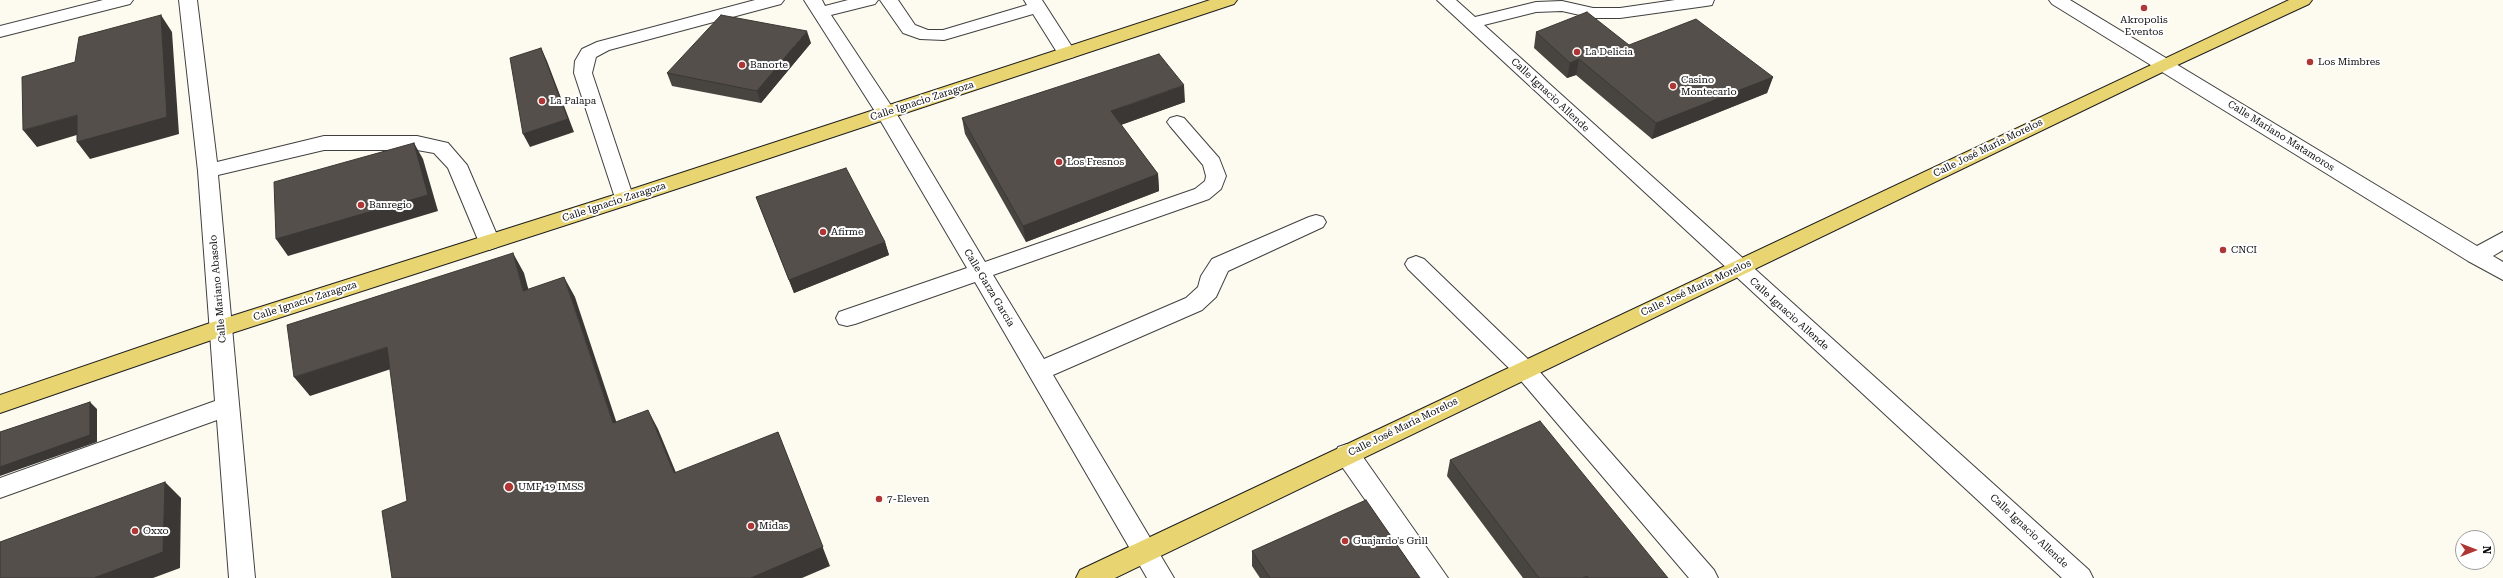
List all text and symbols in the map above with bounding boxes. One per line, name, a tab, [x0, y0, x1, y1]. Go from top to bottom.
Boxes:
marker: Akropolis Eventos	[2139, 3, 2149, 13]
place label: Akropolis Eventos	[2120, 14, 2168, 38]
place label: La Delicia	[1585, 46, 1633, 58]
marker: La Delicia	[1572, 47, 1582, 57]
street label: Calle Ignacio Allende	[1508, 56, 1592, 134]
place label: Los Mimbres	[2318, 56, 2380, 68]
marker: Los Mimbres	[2305, 57, 2315, 67]
place label: Banorte	[750, 59, 788, 71]
marker: Banorte	[737, 60, 747, 70]
place label: Casino Montecarlo	[1681, 74, 1737, 98]
street label: Calle Ignacio Zaragoza	[869, 79, 975, 123]
marker: Casino Montecarlo	[1668, 81, 1678, 91]
place label: La Palapa	[550, 95, 596, 107]
marker: La Palapa	[537, 96, 547, 106]
street label: Calle Mariano Matamoros	[2225, 98, 2337, 174]
street label: Calle José María Morelos	[1931, 116, 2045, 180]
place label: Los Fresnos	[1067, 156, 1124, 168]
marker: Los Fresnos	[1054, 157, 1064, 167]
street label: Calle Ignacio Zaragoza	[561, 180, 667, 224]
place label: Banregio	[369, 199, 412, 211]
marker: Banregio	[356, 200, 366, 210]
place label: Afirme	[831, 226, 863, 238]
marker: Afirme	[818, 227, 828, 237]
street label: Calle Mariano Abasolo	[207, 234, 229, 344]
place label: CNCI	[2231, 244, 2257, 256]
marker: CNCI	[2218, 245, 2228, 255]
street label: Calle Garza García	[961, 247, 1017, 329]
street label: Calle José María Morelos	[1639, 257, 1753, 319]
street label: Calle Ignacio Allende	[1747, 275, 1831, 353]
street label: Calle Ignacio Zaragoza	[252, 279, 358, 323]
street label: Calle José María Morelos	[1346, 395, 1460, 459]
marker: UMF 19 IMSS	[503, 481, 515, 493]
place label: UMF 19 IMSS	[518, 481, 583, 493]
street label: Calle Ignacio Allende	[1987, 492, 2071, 570]
place label: 7-Eleven	[887, 493, 929, 505]
marker: 7-Eleven	[874, 494, 884, 504]
place label: Midas	[759, 520, 788, 532]
marker: Midas	[746, 521, 756, 531]
place label: Oxxo	[143, 525, 169, 537]
marker: Oxxo	[130, 526, 140, 536]
north arrow	[2455, 530, 2495, 570]
place label: Guajardo's Grill	[1353, 535, 1428, 547]
marker: Guajardo's Grill	[1340, 536, 1350, 546]
text: N	[2480, 546, 2493, 554]

